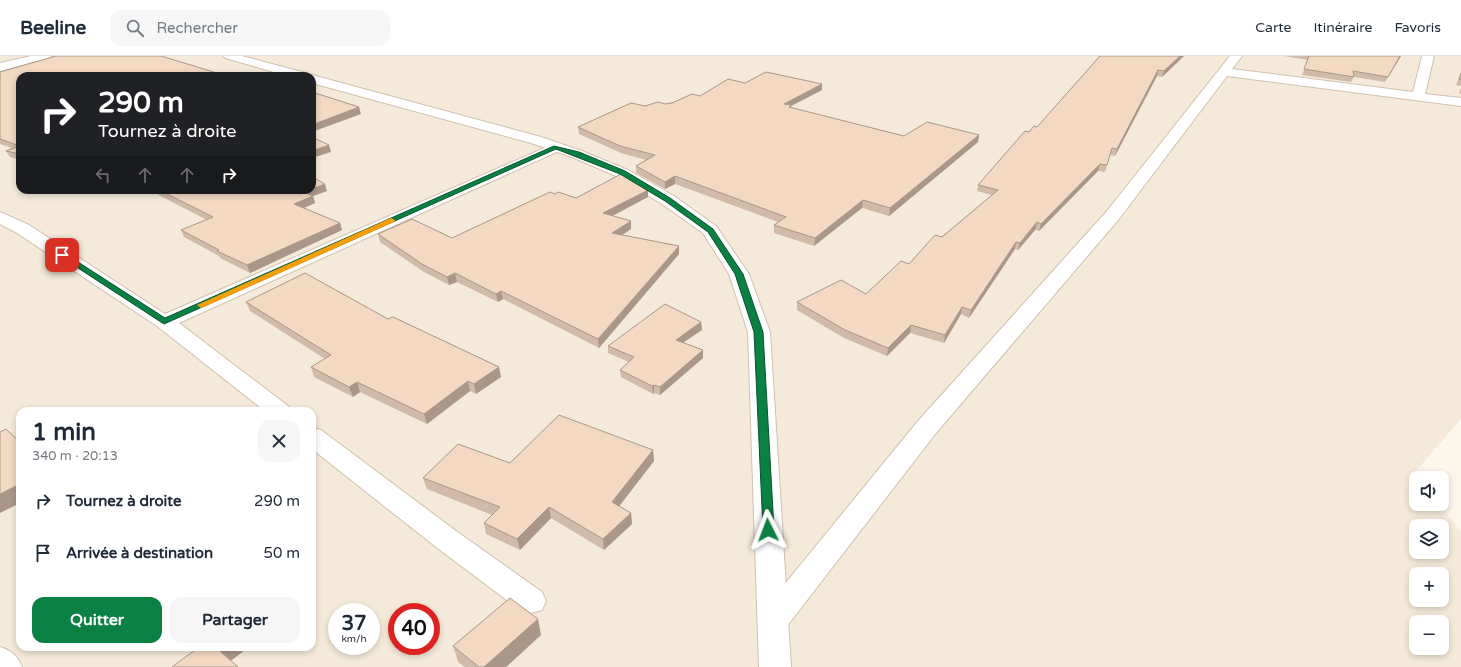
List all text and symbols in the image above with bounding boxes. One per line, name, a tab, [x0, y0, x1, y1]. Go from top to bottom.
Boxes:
search box	[110, 10, 390, 46]
text: Beeline	[20, 17, 86, 39]
icon: search	[124, 17, 146, 39]
text: Rechercher	[156, 19, 238, 37]
text: Carte	[1255, 19, 1291, 36]
text: Itinéraire	[1313, 19, 1372, 36]
text: Favoris	[1394, 19, 1441, 36]
text: 290 m	[98, 86, 184, 120]
icon: right	[32, 88, 84, 140]
text: Tournez à droite	[98, 120, 237, 142]
icon: left	[92, 164, 114, 186]
icon: ahead	[134, 164, 156, 186]
icon: ahead	[176, 164, 198, 186]
icon: right	[218, 164, 240, 186]
pin	[45, 238, 79, 272]
icon: arrive	[51, 244, 73, 266]
text: 1 min	[32, 418, 96, 447]
button: close	[258, 420, 300, 462]
text: 340 m · 20:13	[32, 448, 118, 464]
map controls	[1409, 471, 1449, 655]
button: sound	[1409, 471, 1449, 511]
icon: right	[32, 490, 54, 512]
text: Tournez à droite	[66, 492, 181, 510]
text: 290 m	[254, 492, 300, 510]
position arrow	[747, 509, 789, 551]
button: layers	[1409, 519, 1449, 559]
icon: arrive	[32, 542, 54, 564]
text: Arrivée à destination	[66, 544, 213, 562]
text: 50 m	[263, 544, 300, 562]
button: +	[1409, 567, 1449, 607]
button: Quitter	[32, 597, 162, 643]
button: Partager	[170, 597, 300, 643]
speed limit sign: 40	[388, 603, 440, 655]
text: 37	[341, 612, 367, 636]
button: −	[1409, 615, 1449, 655]
text: km/h	[341, 633, 367, 645]

